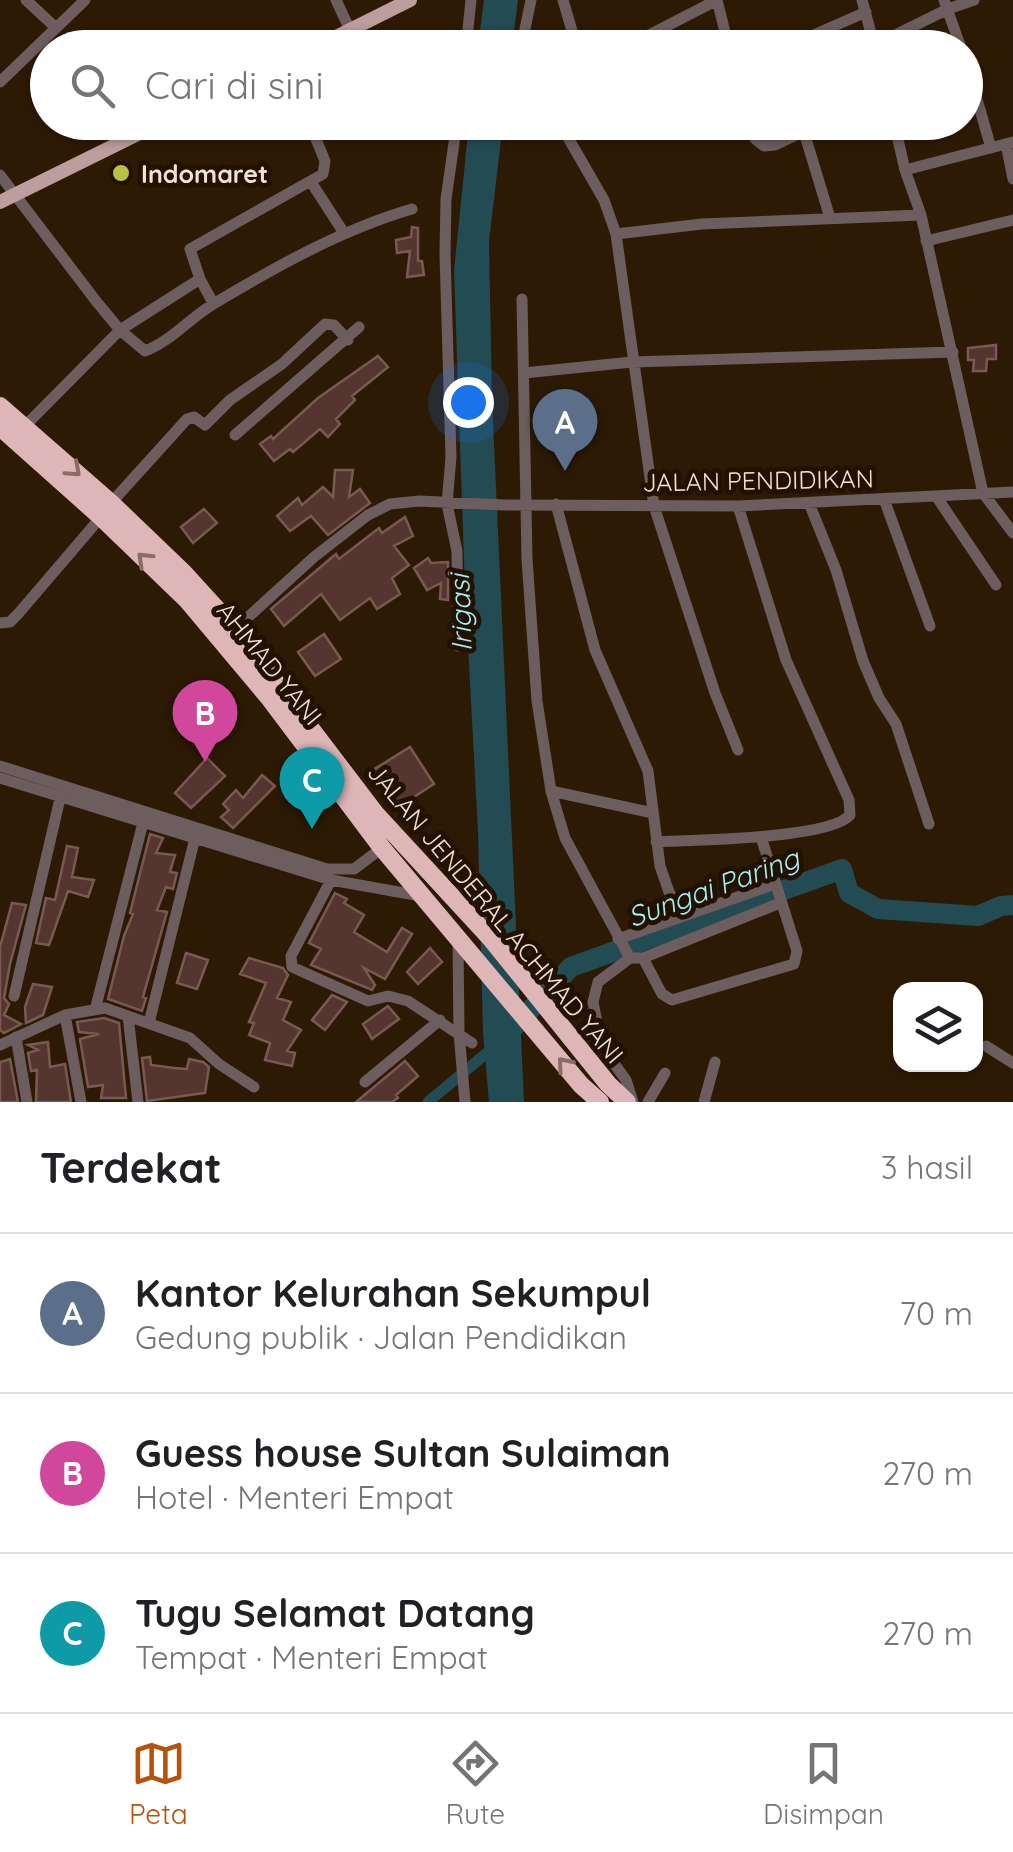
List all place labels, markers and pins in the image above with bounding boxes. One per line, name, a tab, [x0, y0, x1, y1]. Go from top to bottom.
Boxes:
place label: Indomaret	[141, 158, 268, 189]
marker: Indomaret	[110, 162, 132, 184]
pin: A	[532, 388, 598, 471]
pin: B	[172, 680, 238, 762]
pin: C	[280, 746, 344, 829]

